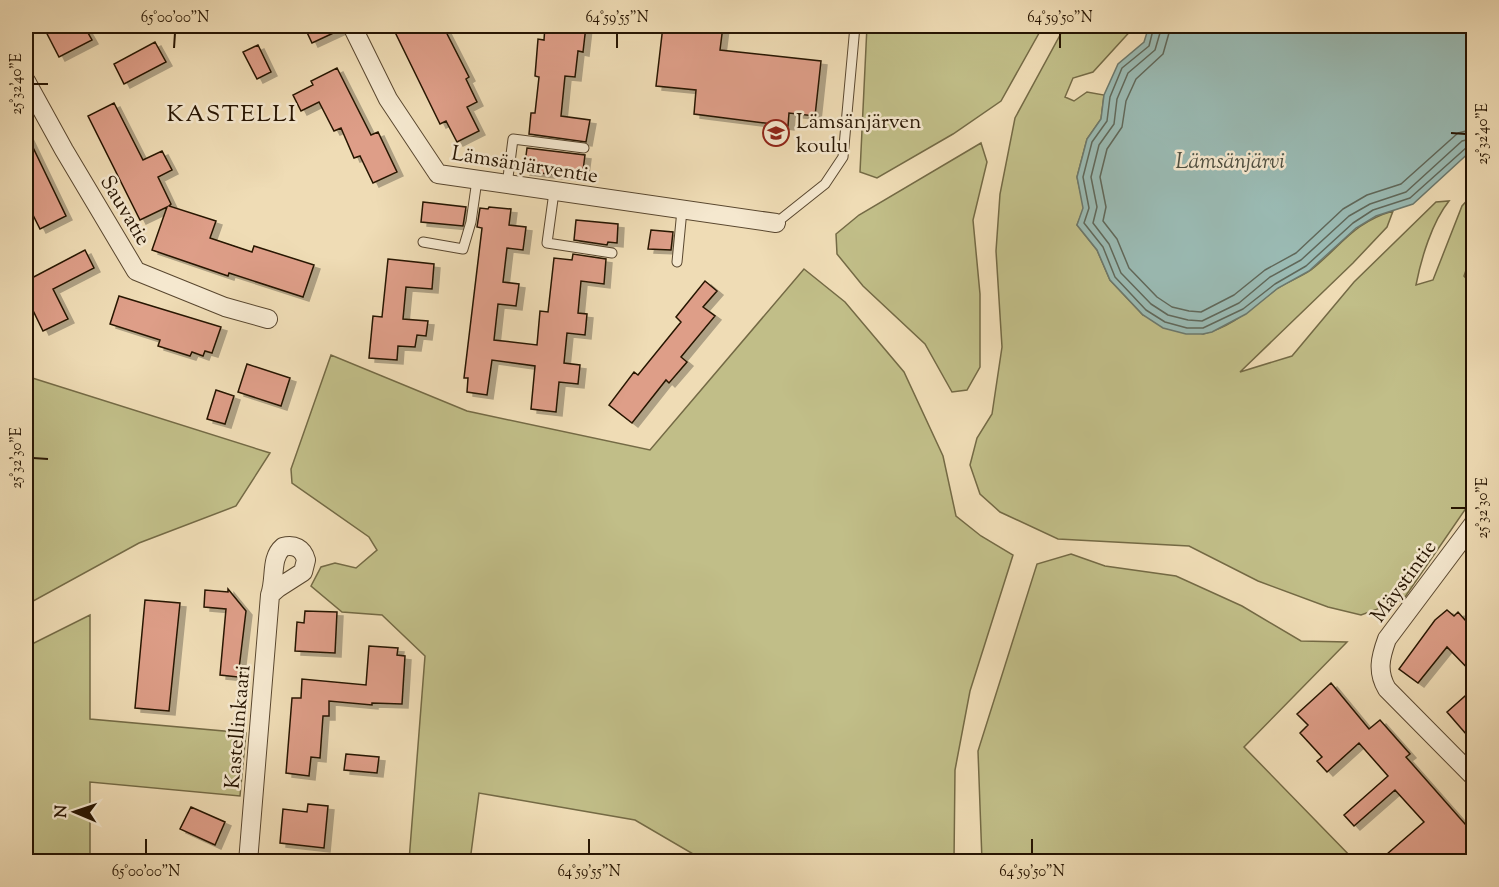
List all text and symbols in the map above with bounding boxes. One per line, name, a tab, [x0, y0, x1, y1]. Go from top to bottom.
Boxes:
text: 65°00'00"N	[141, 8, 209, 29]
text: 64°59'55"N	[585, 8, 649, 29]
text: 64°59'50"N	[1027, 8, 1093, 29]
text: 25°32'40"E	[7, 53, 28, 115]
district label: KASTELLI	[167, 98, 298, 132]
text: 25°32'40"E	[1473, 103, 1494, 165]
place label: Lämsänjärven koulu	[796, 108, 921, 162]
school or university icon: Lämsänjärven koulu	[761, 118, 791, 148]
street label: Lämsänjärventie	[449, 140, 600, 192]
water label: Lämsänjärvi	[1175, 147, 1285, 179]
street label: Sauvatie	[92, 170, 157, 252]
text: 25°32'30"E	[7, 427, 28, 489]
text: 25°32'30"E	[1473, 477, 1494, 539]
street label: Mäystintie	[1364, 535, 1445, 630]
street label: Kastellinkaari	[219, 664, 259, 790]
north arrow	[45, 782, 105, 842]
text: N	[51, 805, 74, 818]
text: 65°00'00"N	[112, 862, 180, 883]
text: 64°59'55"N	[557, 862, 621, 883]
text: 64°59'50"N	[999, 862, 1065, 883]

